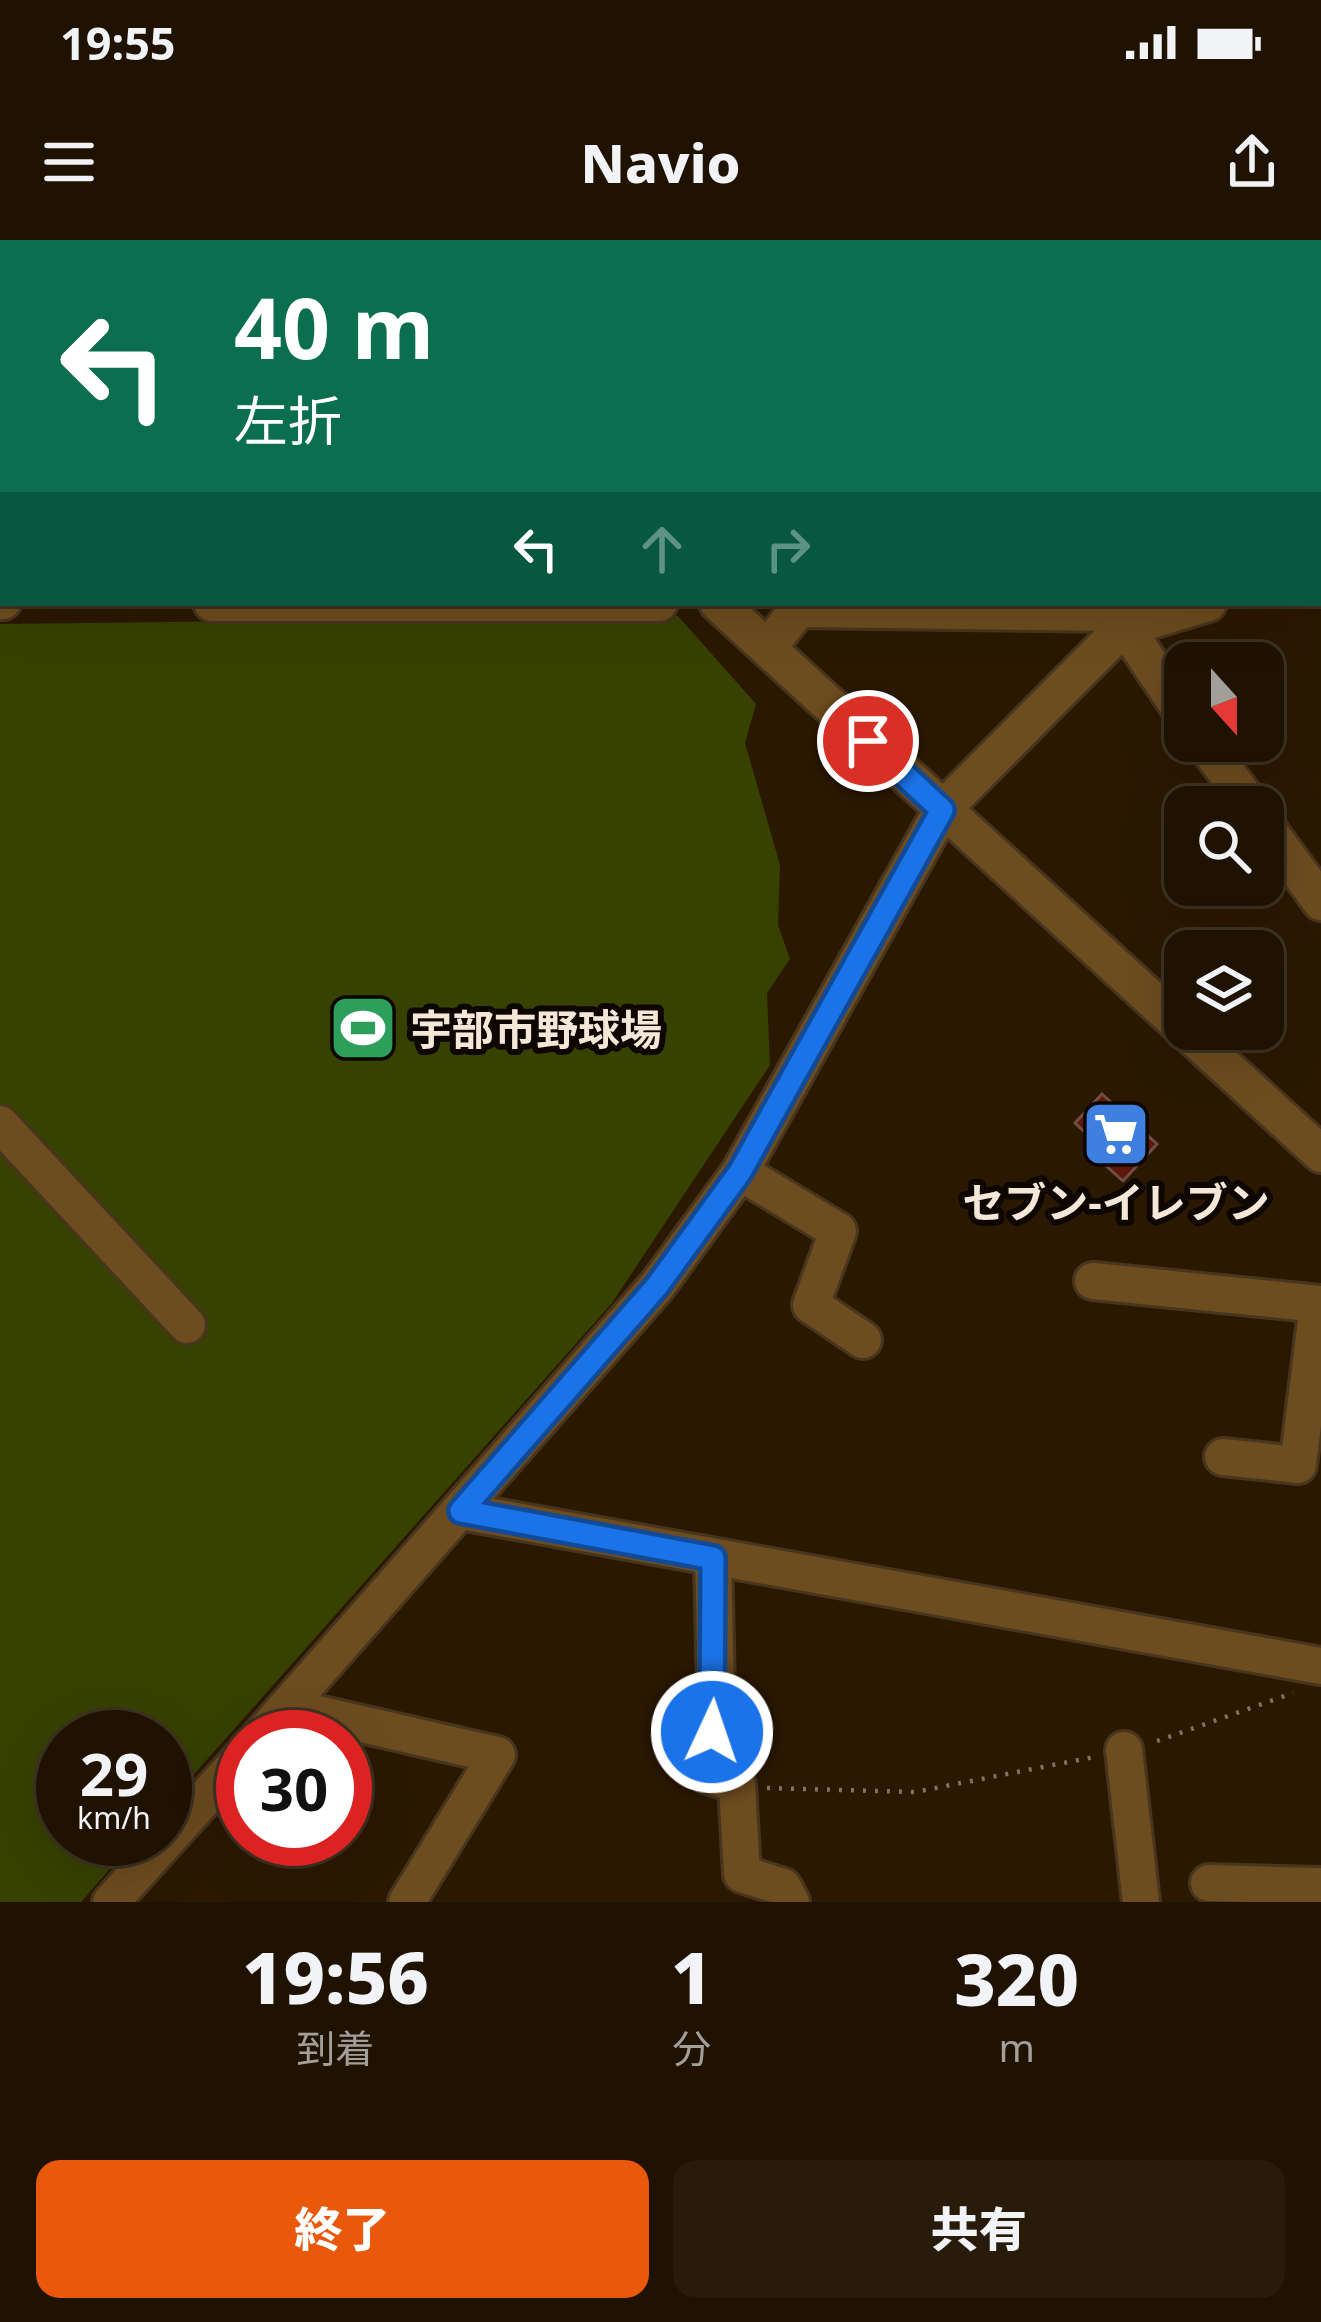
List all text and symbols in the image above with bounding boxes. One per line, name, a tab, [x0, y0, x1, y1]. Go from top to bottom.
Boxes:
text: 19:55	[60, 12, 176, 73]
text: Navio	[580, 125, 741, 199]
icon: menu	[36, 129, 102, 195]
icon: share	[1219, 129, 1285, 195]
text: 40 m	[234, 269, 434, 384]
icon: left	[36, 288, 192, 444]
text: 左折	[234, 383, 342, 457]
icon: left	[503, 516, 569, 582]
icon: ahead	[629, 516, 695, 582]
icon: right	[755, 516, 821, 582]
north arrow	[1164, 642, 1284, 762]
map controls	[1164, 642, 1284, 1050]
pin	[817, 690, 919, 792]
icon: arrive	[835, 708, 901, 774]
button: search	[1164, 786, 1284, 906]
button: layers	[1164, 930, 1284, 1050]
sports icon: 宇部市野球場	[328, 993, 398, 1063]
place label: 宇部市野球場	[410, 1000, 662, 1057]
supermarket icon: セブン-イレブン	[1081, 1099, 1151, 1169]
place label: セブン-イレブン	[962, 1173, 1270, 1230]
position arrow	[649, 1669, 775, 1795]
speed limit sign: 30	[216, 1710, 372, 1866]
text: 29	[80, 1732, 148, 1814]
text: km/h	[77, 1797, 151, 1838]
text: 19:56	[242, 1927, 429, 2025]
text: 1	[671, 1927, 712, 2025]
text: 320	[954, 1929, 1079, 2027]
text: m	[998, 2020, 1035, 2073]
text: 到着	[296, 2021, 374, 2074]
text: 分	[672, 2021, 711, 2074]
button: 終了	[36, 2160, 649, 2298]
button: 共有	[673, 2160, 1285, 2298]

